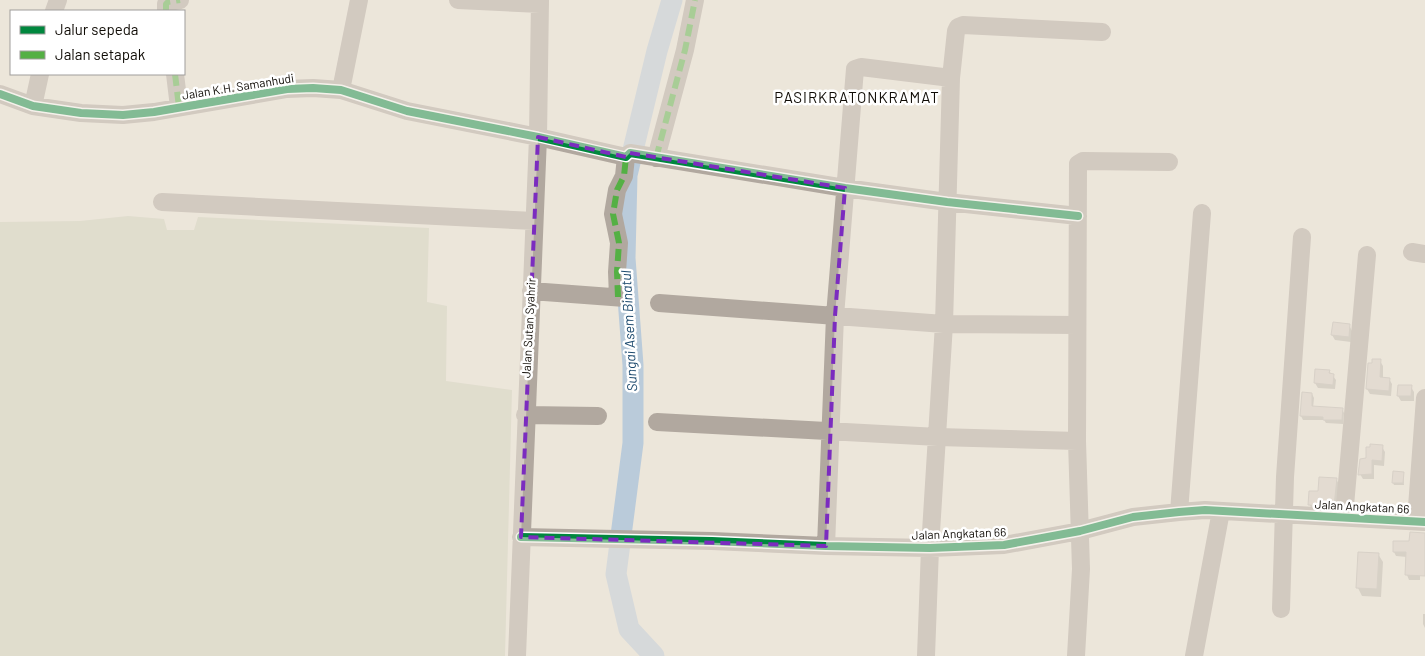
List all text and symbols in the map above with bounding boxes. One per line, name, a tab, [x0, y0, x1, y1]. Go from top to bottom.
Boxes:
legend	[10, 10, 185, 75]
text: Jalur sepeda	[55, 20, 139, 38]
text: Jalan setapak	[55, 45, 146, 63]
street label: Jalan K.H. Samanhudi	[181, 70, 295, 102]
district label: PASIRKRATONKRAMAT	[774, 88, 940, 106]
water label: Sungai Asem Binatul	[617, 270, 640, 392]
street label: Jalan Sutan Syahrir	[518, 277, 538, 378]
street label: Jalan Angkatan 66	[1314, 497, 1410, 515]
street label: Jalan Angkatan 66	[911, 524, 1007, 542]

